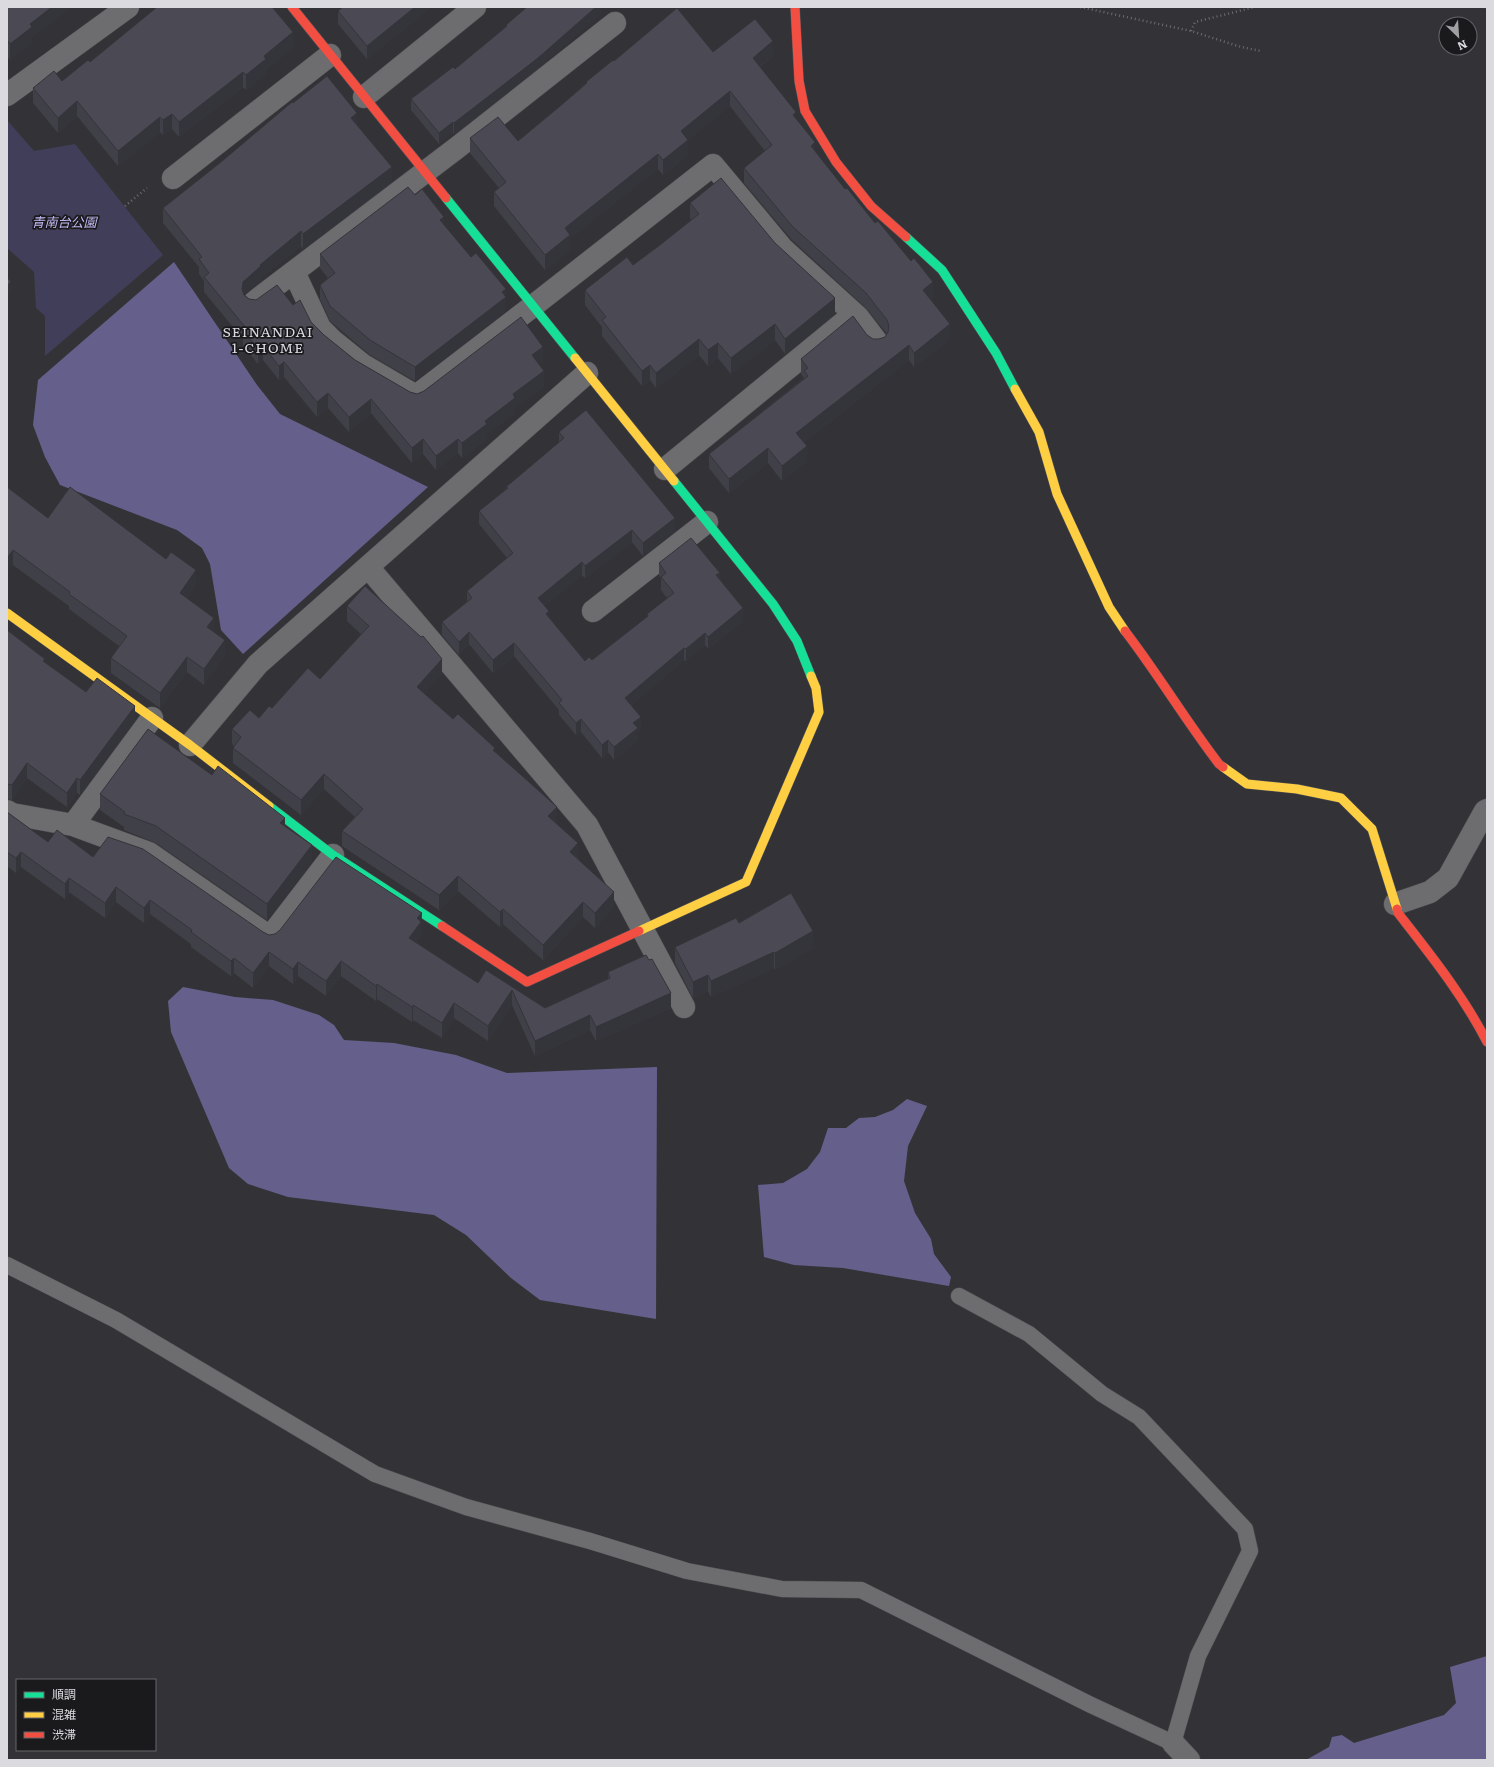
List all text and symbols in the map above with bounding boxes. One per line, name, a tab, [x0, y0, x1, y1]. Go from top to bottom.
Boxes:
north arrow	[1438, 16, 1478, 56]
text: N	[1455, 37, 1470, 55]
park label: 青南台公園	[31, 212, 98, 231]
district label: SEINANDAI 1-CHOME	[222, 321, 314, 357]
legend	[16, 1679, 156, 1751]
text: 順調	[52, 1685, 76, 1703]
text: 混雑	[52, 1705, 76, 1723]
text: 渋滞	[52, 1725, 76, 1743]

